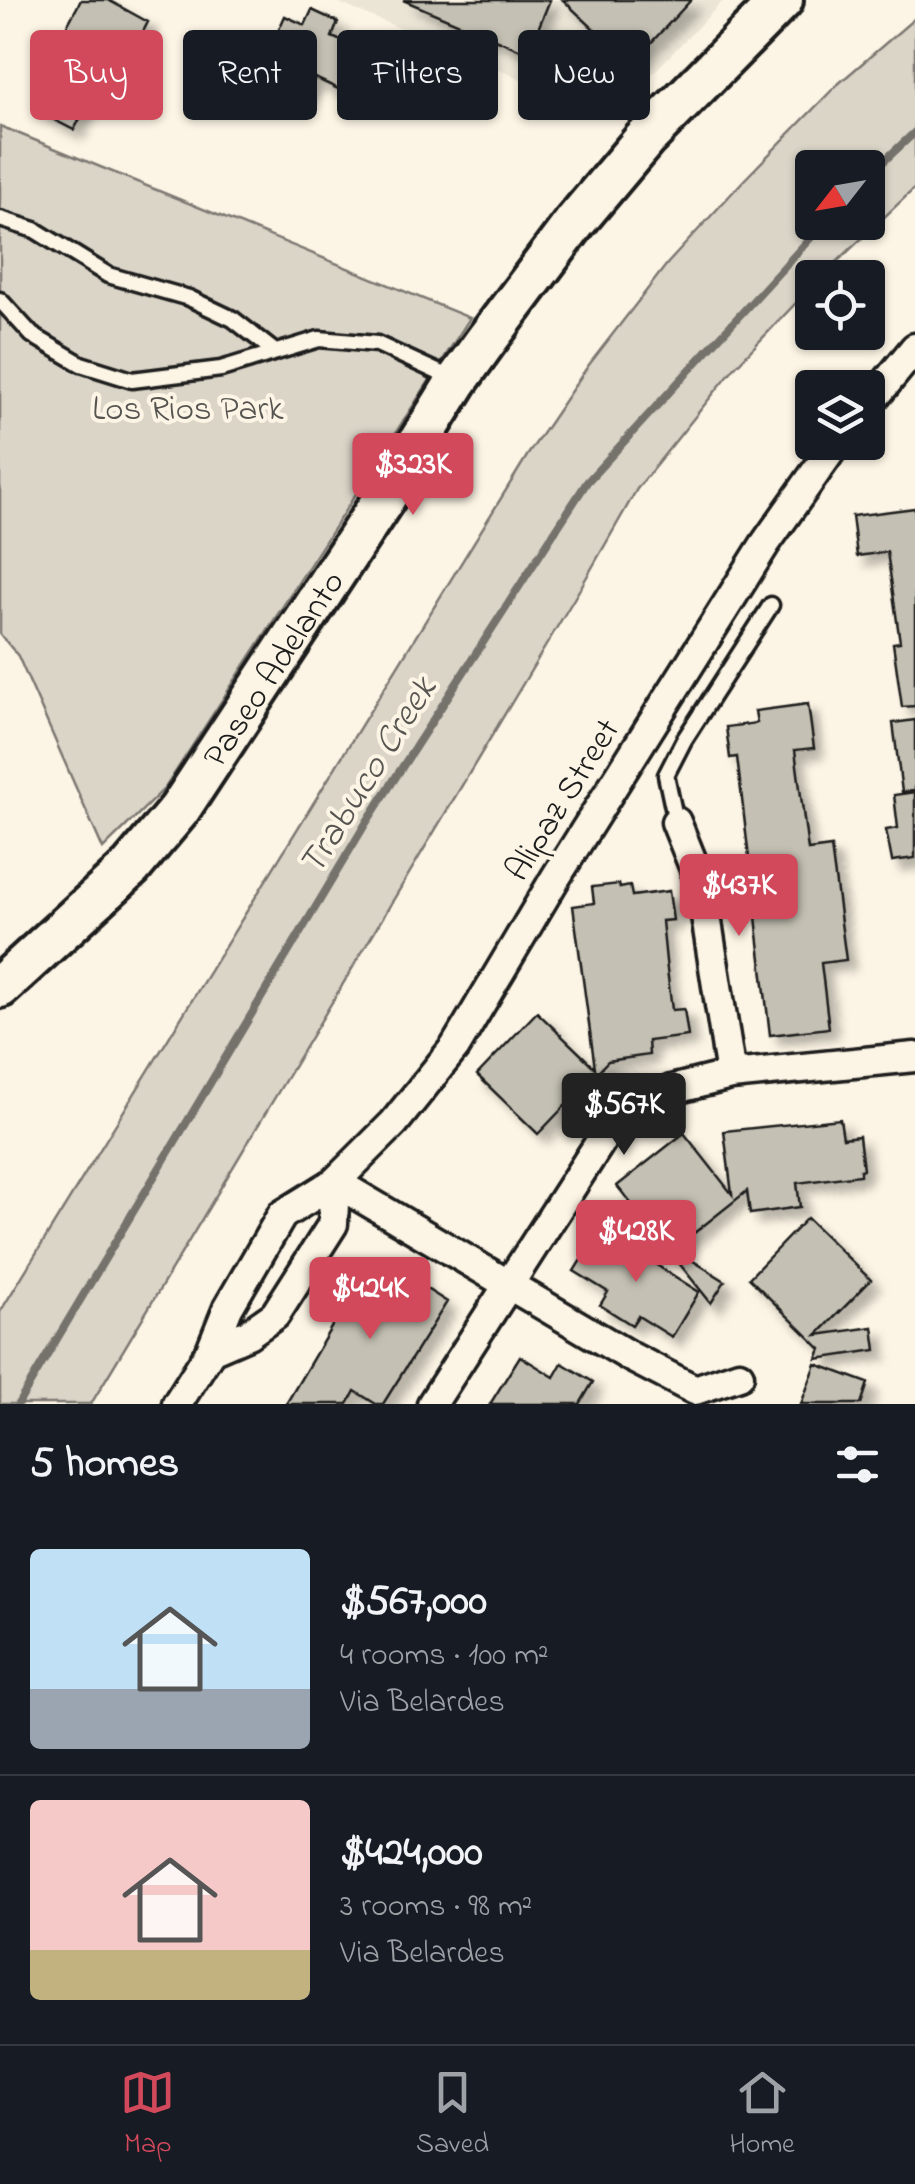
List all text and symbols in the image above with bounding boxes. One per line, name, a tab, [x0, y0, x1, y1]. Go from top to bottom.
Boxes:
chip: Buy	[30, 30, 163, 120]
chip: Rent	[183, 30, 317, 120]
chip: Filters	[337, 30, 498, 120]
chip: New	[518, 30, 650, 120]
north arrow	[795, 150, 885, 240]
map controls	[795, 150, 885, 460]
button: locate	[795, 260, 885, 350]
button: layers	[795, 370, 885, 460]
park label: Los Rios Park	[92, 385, 284, 436]
pin: $323K	[343, 433, 483, 518]
text: $323K	[374, 442, 452, 489]
street label: Paseo Adelanto	[192, 561, 359, 779]
water label: Trabuco Creek	[286, 666, 454, 887]
street label: Alipaz Street	[494, 709, 634, 892]
pin: $437K	[669, 854, 809, 939]
text: $437K	[702, 863, 776, 910]
pin: $567K	[554, 1073, 694, 1158]
text: $567K	[584, 1082, 664, 1129]
pin: $428K	[566, 1200, 706, 1285]
text: $428K	[598, 1209, 674, 1256]
pin: $424K	[300, 1257, 440, 1342]
text: $424K	[331, 1266, 409, 1313]
text: 5 homes	[30, 1434, 179, 1495]
icon: filters	[830, 1437, 885, 1492]
text: $567,000	[340, 1572, 487, 1633]
icon: home	[110, 1589, 230, 1709]
text: 4 rooms · 100 m²	[340, 1633, 548, 1680]
text: Via Belardes	[340, 1680, 505, 1727]
text: $424,000	[340, 1823, 483, 1884]
icon: home	[110, 1840, 230, 1960]
text: 3 rooms · 98 m²	[340, 1884, 532, 1931]
text: Via Belardes	[340, 1931, 505, 1978]
tab: Map	[120, 2065, 175, 2166]
tab: Saved	[416, 2065, 489, 2166]
tab: Home	[730, 2065, 795, 2166]

